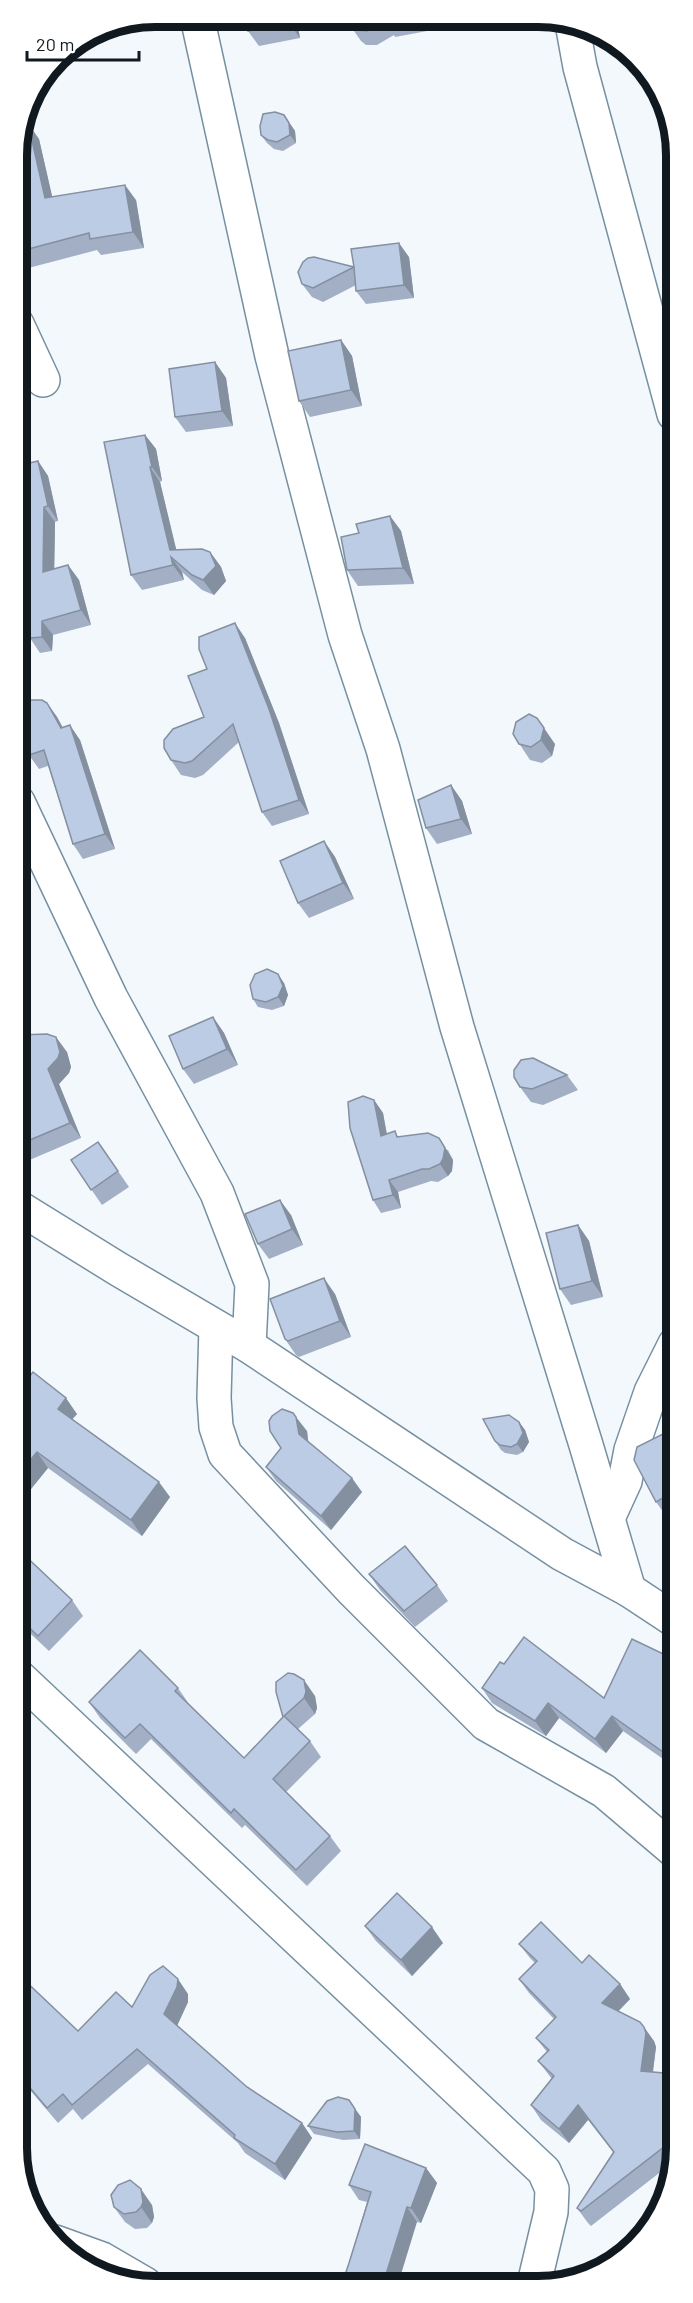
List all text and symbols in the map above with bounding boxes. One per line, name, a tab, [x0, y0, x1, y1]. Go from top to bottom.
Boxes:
scale bar	[27, 24, 140, 62]
text: 20 m	[36, 33, 74, 55]

